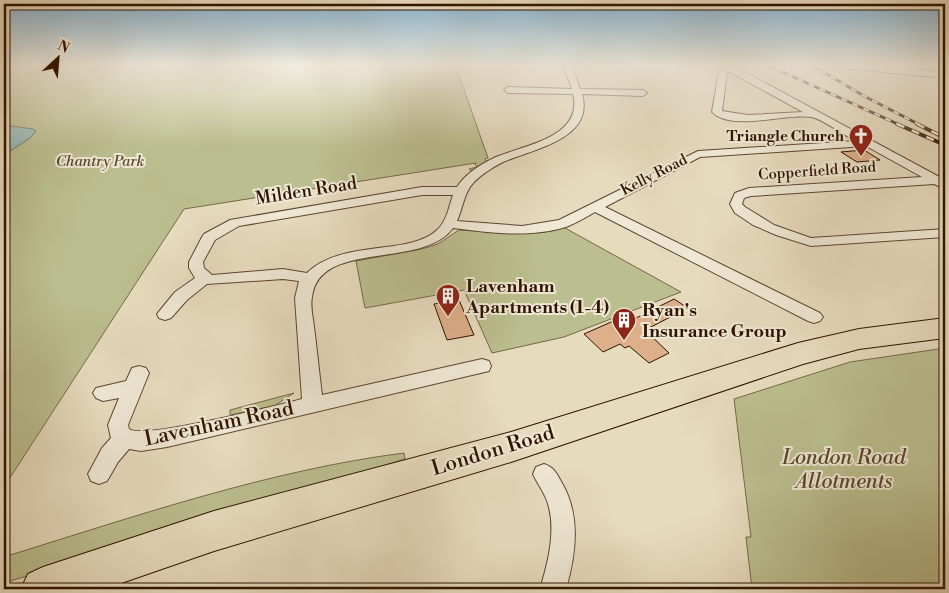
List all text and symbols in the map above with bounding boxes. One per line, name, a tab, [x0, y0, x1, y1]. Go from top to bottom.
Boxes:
north arrow	[32, 32, 82, 82]
text: N	[54, 37, 72, 58]
church icon: Triangle Church	[848, 123, 874, 157]
place label: Triangle Church	[726, 127, 845, 146]
street label: Kelly Road	[617, 150, 691, 200]
park label: Chantry Park	[56, 152, 144, 171]
street label: Copperfield Road	[757, 157, 877, 185]
street label: Milden Road	[253, 171, 359, 210]
place label: Lavenham Apartments (1-4)	[465, 275, 609, 319]
building icon: Lavenham Apartments (1-4)	[435, 283, 461, 317]
place label: Ryan's Insurance Group	[642, 299, 787, 343]
building icon: Ryan's Insurance Group	[611, 307, 637, 341]
street label: Lavenham Road	[142, 395, 296, 453]
street label: London Road	[428, 420, 558, 482]
park label: London Road Allotments	[781, 445, 907, 495]

